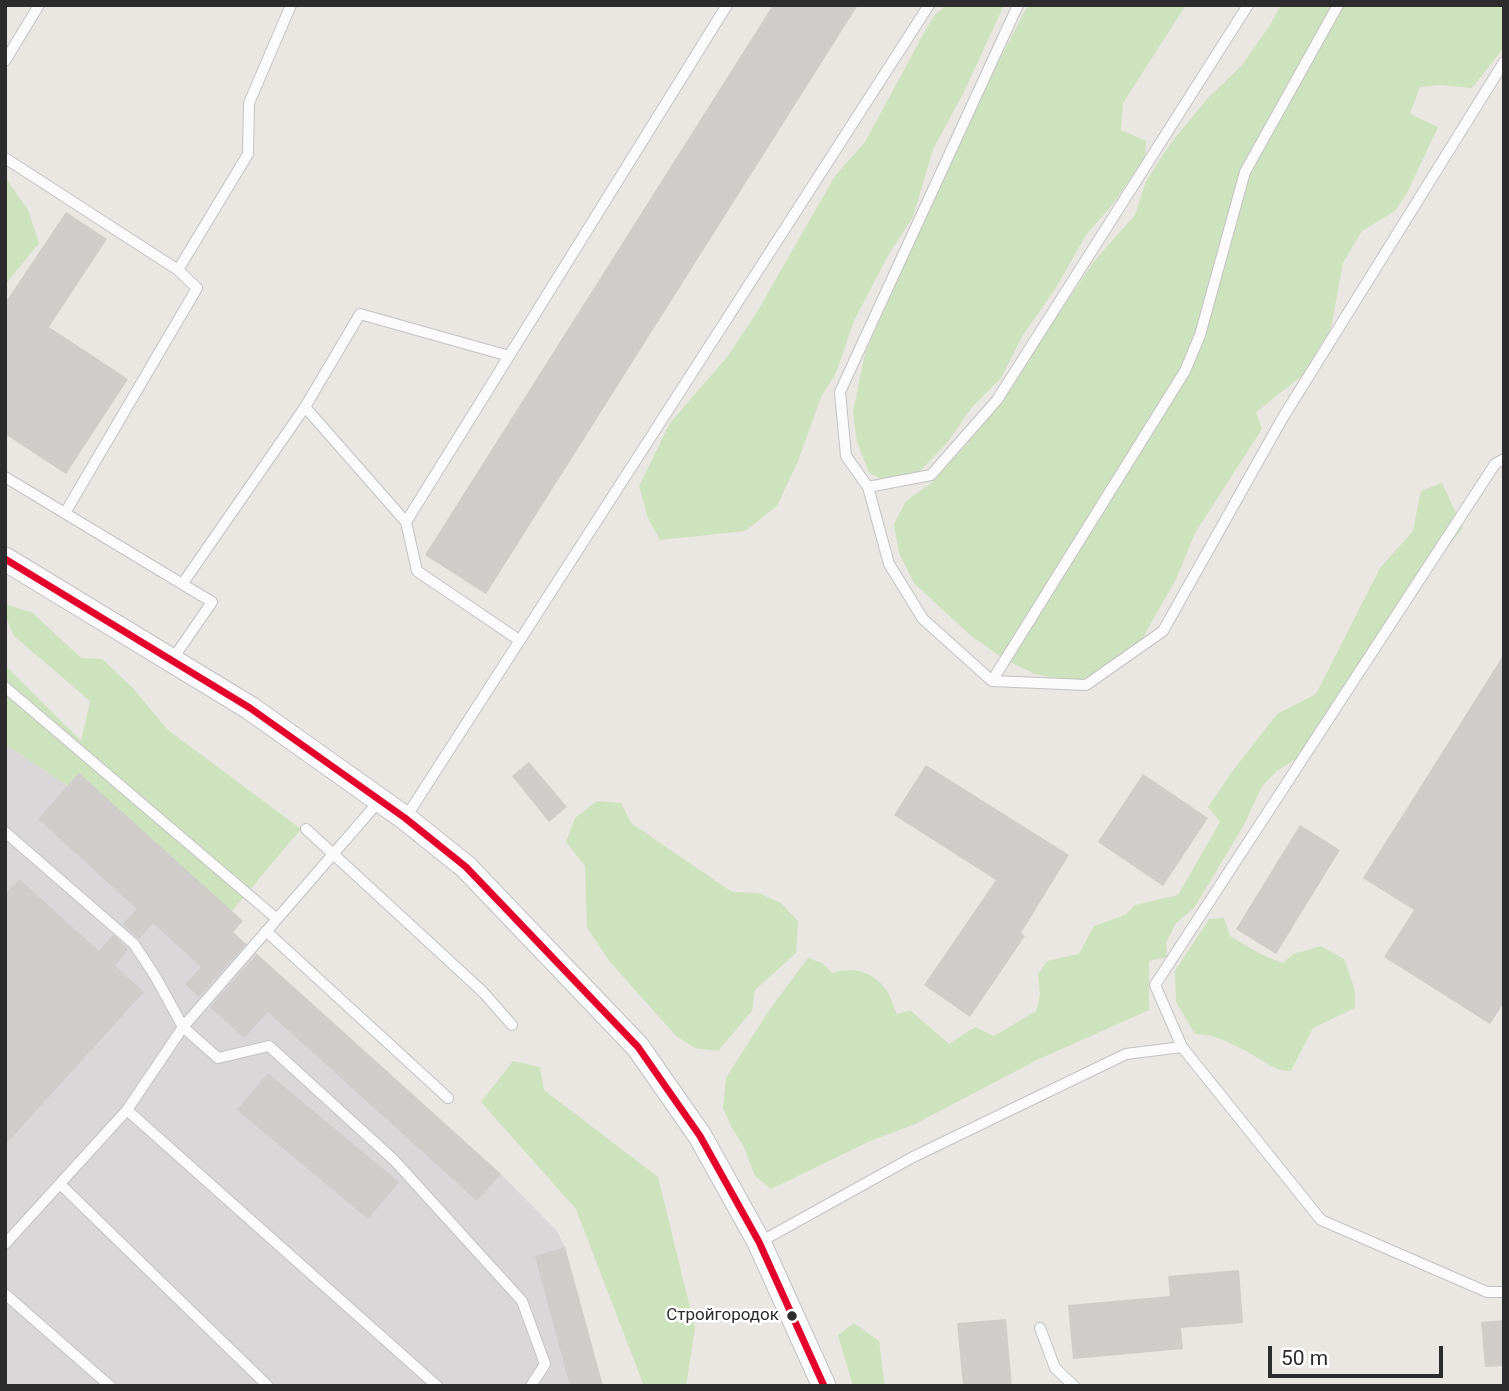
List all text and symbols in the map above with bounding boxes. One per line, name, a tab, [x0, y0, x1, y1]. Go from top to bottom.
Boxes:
place label: Стройгородок	[666, 1306, 779, 1326]
marker: Стройгородок	[785, 1309, 799, 1323]
scale bar	[1271, 1332, 1446, 1376]
text: 50 m	[1281, 1346, 1328, 1370]

